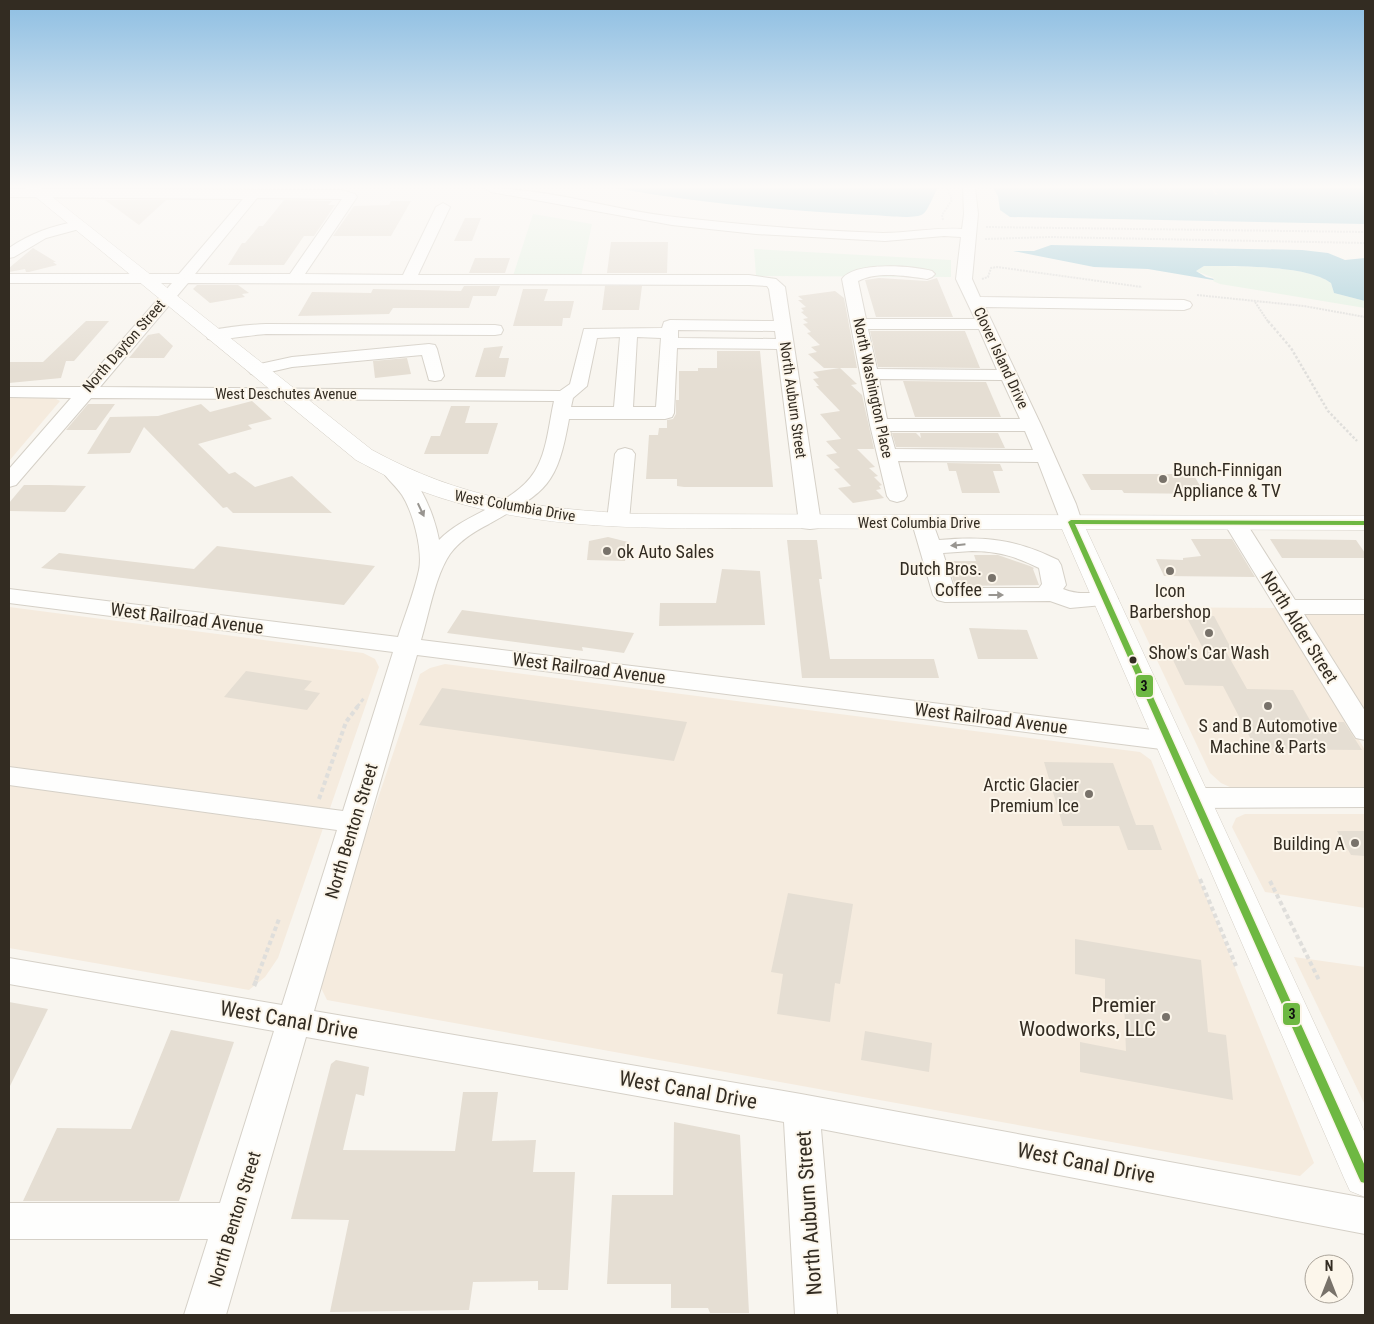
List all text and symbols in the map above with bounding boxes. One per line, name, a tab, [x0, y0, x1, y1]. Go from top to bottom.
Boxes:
street label: North Dayton Street	[79, 296, 169, 396]
street label: Clover Island Drive	[970, 304, 1032, 412]
street label: North Washington Place	[849, 316, 897, 460]
street label: North Auburn Street	[776, 340, 810, 460]
street label: West Deschutes Avenue	[215, 385, 357, 403]
place label: Bunch-Finnigan Appliance & TV	[1173, 459, 1282, 501]
marker: Bunch-Finnigan Appliance & TV	[1157, 473, 1169, 485]
street label: West Columbia Drive	[453, 487, 577, 525]
one-way arrow	[417, 503, 425, 517]
street label: West Columbia Drive	[858, 514, 980, 532]
place label: ok Auto Sales	[617, 541, 714, 562]
one-way arrow	[949, 541, 965, 549]
marker: ok Auto Sales	[601, 545, 613, 557]
place label: Dutch Bros. Coffee	[899, 558, 982, 600]
marker: Icon Barbershop	[1164, 565, 1176, 577]
street label: North Alder Street	[1257, 567, 1343, 687]
marker: Dutch Bros. Coffee	[986, 572, 998, 584]
place label: Icon Barbershop	[1129, 580, 1211, 622]
one-way arrow	[988, 591, 1004, 599]
street label: West Railroad Avenue	[109, 598, 265, 638]
marker: Show's Car Wash	[1203, 627, 1215, 639]
place label: Show's Car Wash	[1149, 642, 1269, 663]
street label: West Railroad Avenue	[511, 648, 667, 688]
unlabelled marker	[1128, 655, 1138, 665]
line badge: 3	[1135, 674, 1154, 698]
text: 3	[1140, 678, 1148, 694]
street label: West Railroad Avenue	[913, 698, 1069, 738]
marker: S and B Automotive Machine & Parts	[1262, 700, 1274, 712]
place label: S and B Automotive Machine & Parts	[1198, 715, 1338, 757]
street label: North Benton Street	[320, 761, 382, 901]
place label: Arctic Glacier Premium Ice	[983, 774, 1080, 816]
marker: Arctic Glacier Premium Ice	[1083, 788, 1095, 800]
place label: Building A	[1273, 833, 1346, 854]
marker: Building A	[1349, 837, 1361, 849]
place label: Premier Woodworks, LLC	[1019, 993, 1156, 1041]
street label: West Canal Drive	[218, 996, 360, 1044]
line badge: 3	[1282, 1002, 1301, 1026]
text: 3	[1288, 1006, 1296, 1022]
marker: Premier Woodworks, LLC	[1160, 1011, 1172, 1023]
street label: West Canal Drive	[617, 1066, 759, 1114]
street label: North Auburn Street	[791, 1130, 827, 1296]
street label: West Canal Drive	[1015, 1138, 1157, 1188]
street label: North Benton Street	[203, 1149, 265, 1289]
north arrow	[1304, 1254, 1354, 1304]
text: N	[1325, 1258, 1333, 1274]

